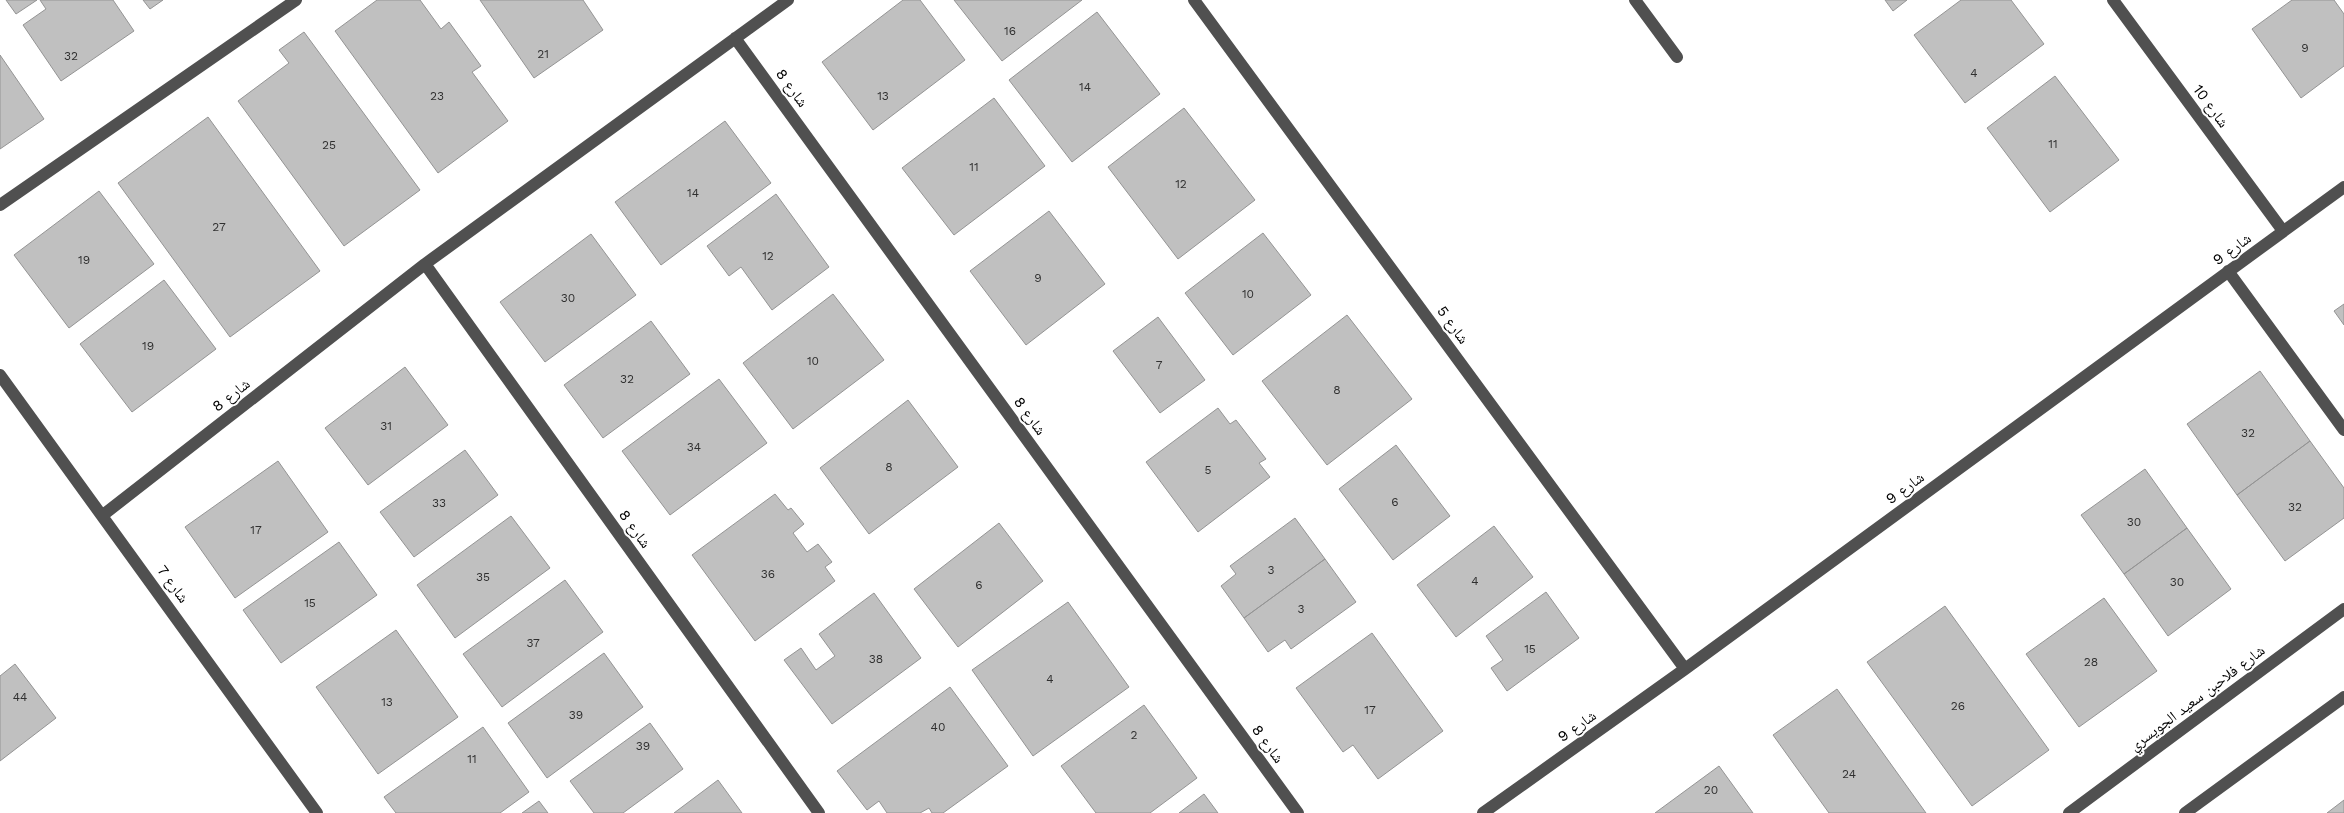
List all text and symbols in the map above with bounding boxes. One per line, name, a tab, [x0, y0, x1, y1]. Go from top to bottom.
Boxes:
house number: 16	[1004, 24, 1016, 38]
house number: 9	[2301, 41, 2309, 55]
house number: 21	[537, 47, 549, 61]
house number: 32	[64, 49, 78, 63]
street label: شارع 8	[771, 65, 812, 111]
house number: 4	[1970, 66, 1978, 80]
house number: 14	[1079, 80, 1091, 94]
street label: شارع 10	[2189, 81, 2233, 132]
house number: 23	[430, 89, 444, 103]
house number: 13	[877, 89, 889, 103]
house number: 11	[2048, 137, 2058, 151]
house number: 25	[322, 138, 336, 152]
house number: 11	[969, 160, 979, 174]
house number: 12	[1175, 177, 1187, 191]
house number: 14	[687, 186, 699, 200]
house number: 27	[212, 220, 226, 234]
street label: شارع 9	[2209, 229, 2255, 270]
house number: 12	[762, 249, 774, 263]
house number: 19	[78, 253, 90, 267]
house number: 9	[1034, 271, 1042, 285]
house number: 10	[1242, 287, 1254, 301]
house number: 30	[561, 291, 575, 305]
street label: شارع 5	[1432, 303, 1473, 348]
house number: 19	[142, 339, 154, 353]
house number: 10	[807, 354, 819, 368]
house number: 7	[1156, 358, 1163, 372]
house number: 32	[620, 372, 634, 386]
street label: شارع 8	[209, 375, 254, 416]
house number: 8	[1333, 383, 1341, 397]
street label: شارع 8	[1009, 393, 1050, 439]
house number: 31	[380, 419, 392, 433]
house number: 32	[2241, 426, 2255, 440]
house number: 34	[687, 440, 701, 454]
house number: 8	[885, 460, 893, 474]
house number: 5	[1205, 463, 1212, 477]
street label: شارع 9	[1882, 468, 1928, 509]
house number: 6	[1391, 495, 1399, 509]
house number: 33	[432, 496, 446, 510]
house number: 32	[2288, 500, 2302, 514]
street label: شارع 8	[614, 506, 655, 552]
house number: 30	[2127, 515, 2141, 529]
house number: 17	[250, 523, 262, 537]
street label: شارع 7	[153, 562, 193, 607]
house number: 3	[1268, 563, 1275, 577]
house number: 36	[761, 567, 775, 581]
house number: 35	[476, 570, 490, 584]
house number: 4	[1471, 574, 1479, 588]
house number: 30	[2170, 575, 2184, 589]
house number: 6	[975, 578, 983, 592]
house number: 15	[304, 596, 316, 610]
house number: 3	[1298, 602, 1305, 616]
house number: 37	[526, 636, 540, 650]
street label: شارع فلاحبن سعيد الجويسري	[2126, 641, 2270, 757]
house number: 15	[1524, 642, 1536, 656]
house number: 38	[869, 652, 883, 666]
house number: 28	[2084, 655, 2098, 669]
house number: 4	[1046, 672, 1054, 686]
house number: 44	[13, 690, 27, 704]
house number: 13	[381, 695, 393, 709]
house number: 26	[1951, 699, 1965, 713]
house number: 17	[1364, 703, 1376, 717]
street label: شارع 9	[1554, 706, 1600, 746]
house number: 39	[569, 708, 583, 722]
house number: 40	[931, 720, 945, 734]
street label: شارع 8	[1247, 721, 1288, 767]
house number: 2	[1131, 728, 1138, 742]
house number: 39	[636, 739, 650, 753]
house number: 11	[467, 752, 477, 766]
house number: 24	[1842, 767, 1856, 781]
house number: 20	[1704, 783, 1718, 797]

